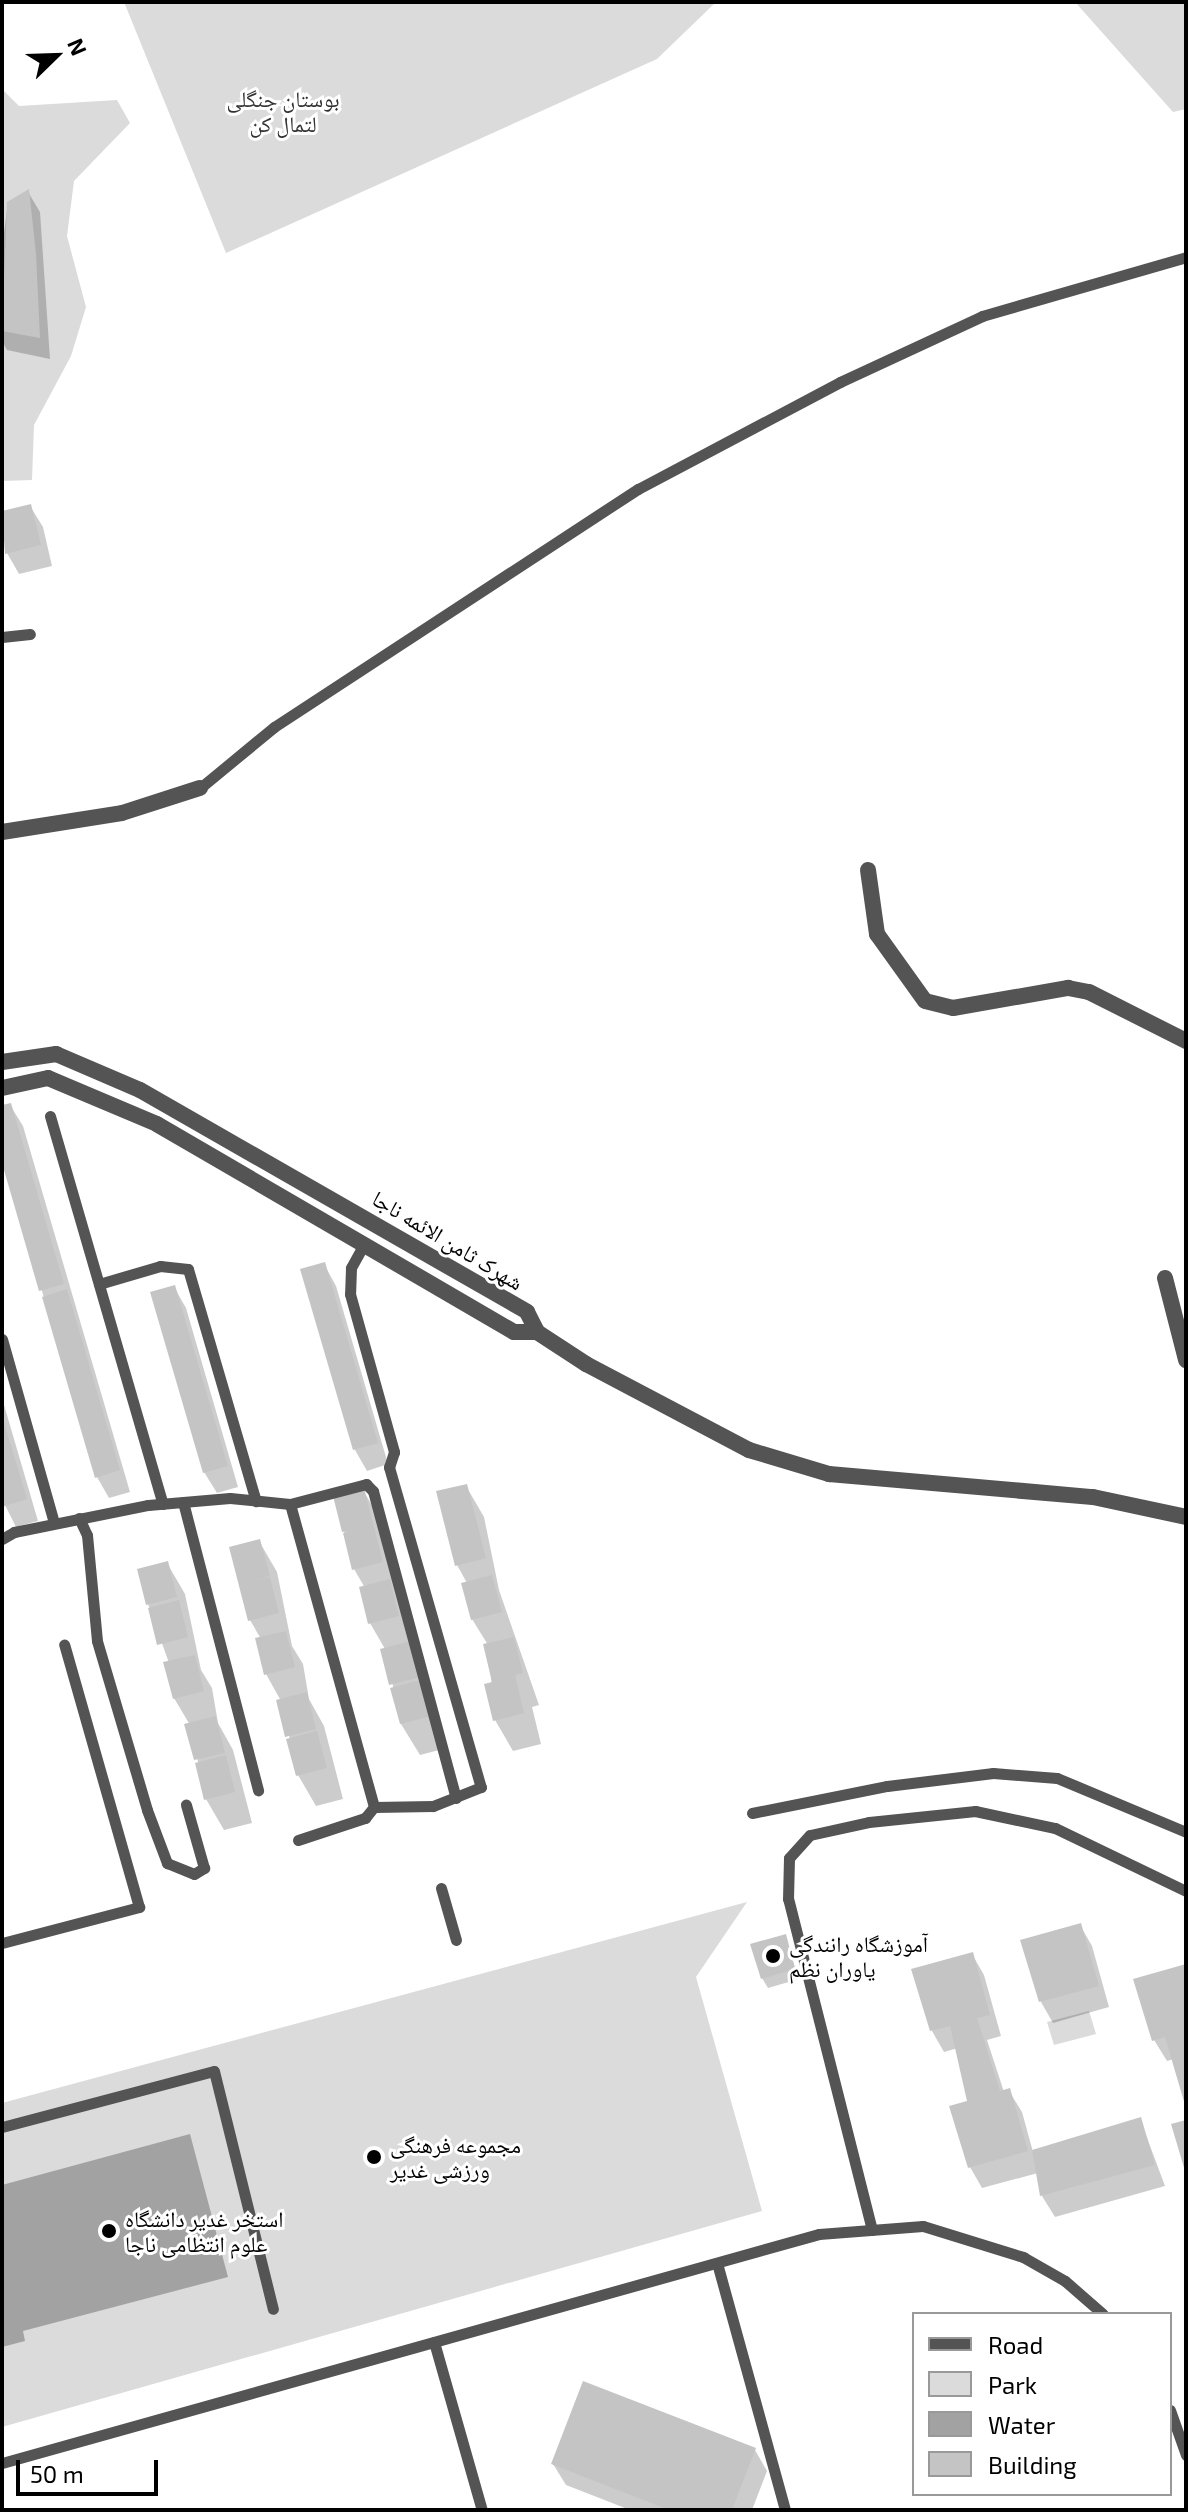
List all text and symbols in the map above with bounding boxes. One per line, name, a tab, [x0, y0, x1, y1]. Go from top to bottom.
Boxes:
north arrow	[16, 16, 96, 96]
text: N	[63, 34, 93, 59]
park label: بوستان جنگلی لتمال کن	[226, 85, 340, 136]
street label: شهرک ثامن الائمه ناجا	[368, 1185, 528, 1295]
place label: آموزشگاه رانندگی یاوران نظم	[789, 1930, 928, 1982]
marker: آموزشگاه رانندگی یاوران نظم	[764, 1947, 782, 1965]
place label: مجموعه فرهنگی ورزشی غدیر	[390, 2131, 521, 2182]
marker: مجموعه فرهنگی ورزشی غدیر	[365, 2148, 383, 2166]
place label: استخر غدیر دانشگاه علوم انتظامی ناجا	[125, 2205, 284, 2256]
marker: استخر غدیر دانشگاه علوم انتظامی ناجا	[100, 2222, 118, 2240]
legend	[912, 2312, 1172, 2496]
text: Road	[988, 2330, 1043, 2359]
text: Park	[988, 2370, 1037, 2399]
text: Water	[988, 2410, 1055, 2439]
scale bar	[20, 2444, 162, 2494]
text: Building	[988, 2450, 1077, 2479]
text: 50 m	[30, 2459, 84, 2488]

